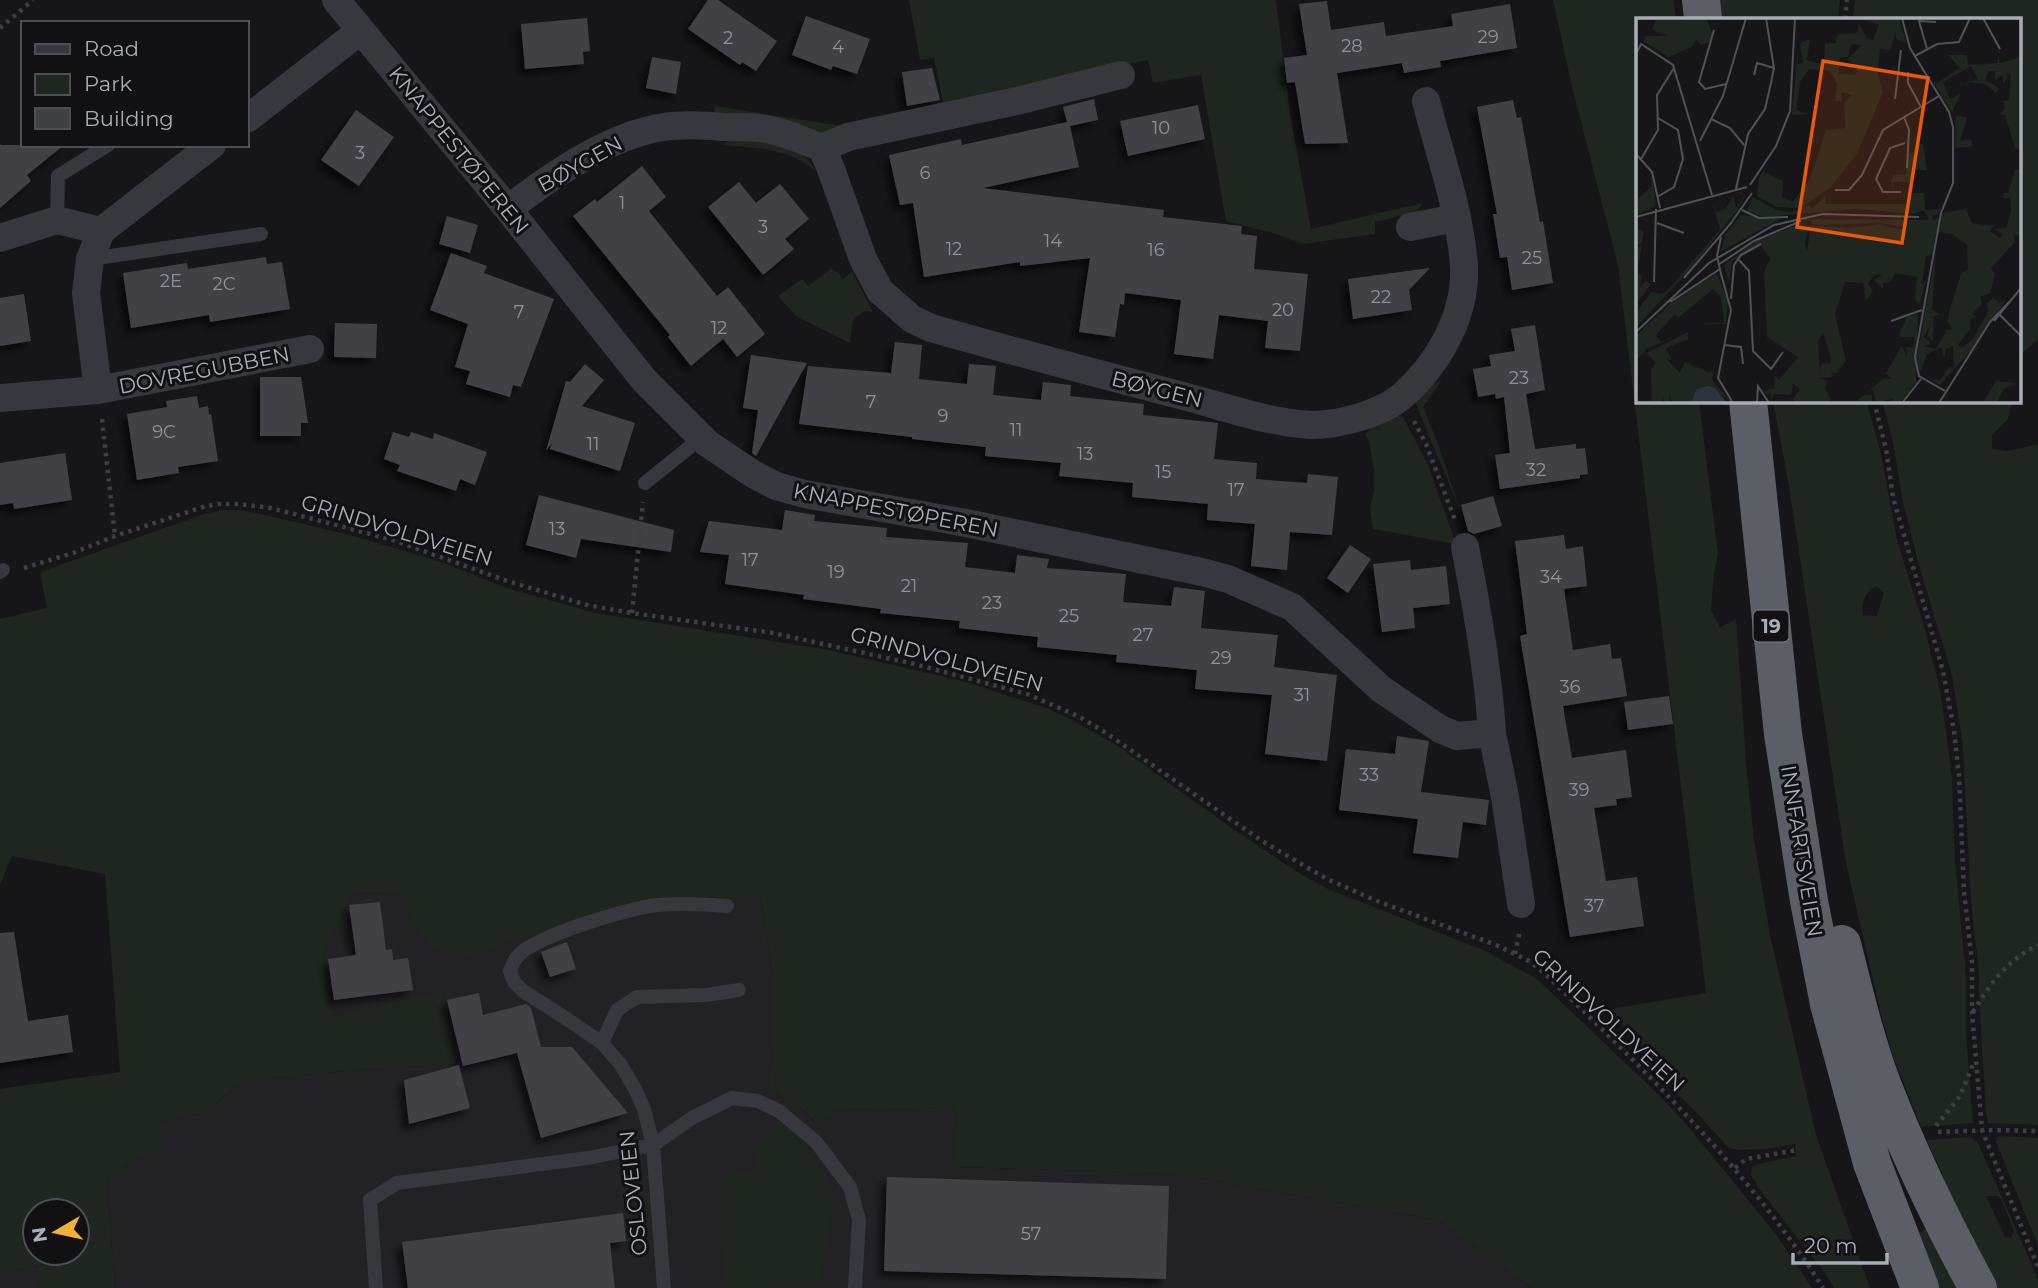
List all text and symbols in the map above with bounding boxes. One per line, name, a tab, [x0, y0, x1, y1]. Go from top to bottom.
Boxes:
inset map	[1636, 18, 2021, 402]
legend	[21, 21, 248, 147]
house number: 29	[1477, 26, 1499, 48]
house number: 2	[723, 27, 733, 49]
house number: 28	[1341, 35, 1363, 57]
text: Road	[84, 36, 139, 61]
house number: 4	[832, 36, 844, 58]
street label: KNAPPESTØPEREN	[384, 61, 534, 239]
text: Park	[84, 71, 132, 96]
text: Building	[84, 106, 174, 131]
house number: 10	[1152, 117, 1170, 139]
street label: BØYGEN	[533, 131, 627, 197]
house number: 3	[355, 142, 365, 164]
house number: 6	[920, 162, 931, 184]
house number: 1	[619, 192, 625, 214]
house number: 3	[758, 216, 768, 238]
house number: 14	[1044, 230, 1062, 252]
house number: 12	[946, 238, 962, 260]
house number: 16	[1147, 239, 1165, 261]
house number: 25	[1522, 247, 1542, 269]
house number: 2E	[160, 270, 182, 292]
house number: 2C	[213, 273, 236, 295]
house number: 22	[1371, 286, 1391, 308]
house number: 20	[1272, 299, 1294, 321]
house number: 7	[514, 301, 524, 323]
house number: 12	[711, 317, 727, 339]
street label: DOVREGUBBEN	[116, 341, 292, 399]
street label: BØYGEN	[1109, 366, 1205, 412]
house number: 23	[1509, 367, 1529, 389]
house number: 7	[866, 391, 876, 413]
house number: 9	[938, 405, 949, 427]
house number: 11	[1010, 419, 1023, 441]
house number: 9C	[152, 421, 176, 443]
house number: 11	[587, 433, 600, 455]
house number: 13	[1077, 443, 1093, 465]
house number: 32	[1526, 459, 1546, 481]
house number: 15	[1155, 461, 1171, 483]
street label: KNAPPESTØPEREN	[791, 478, 1001, 542]
house number: 17	[1227, 479, 1245, 501]
street label: GRINDVOLDVEIEN	[298, 489, 496, 571]
house number: 13	[549, 518, 565, 540]
house number: 17	[741, 549, 759, 571]
house number: 19	[827, 561, 845, 583]
house number: 34	[1540, 566, 1562, 588]
house number: 21	[901, 575, 917, 597]
house number: 23	[982, 592, 1002, 614]
house number: 25	[1059, 605, 1079, 627]
road number: 19	[1754, 610, 1788, 642]
street label: GRINDVOLDVEIEN	[848, 621, 1046, 697]
house number: 27	[1133, 624, 1153, 646]
house number: 29	[1210, 647, 1232, 669]
house number: 36	[1559, 676, 1581, 698]
house number: 31	[1294, 684, 1310, 706]
street label: INNFARTSVEIEN	[1776, 763, 1828, 939]
house number: 33	[1359, 764, 1379, 786]
house number: 39	[1568, 779, 1590, 801]
house number: 37	[1584, 895, 1604, 917]
street label: GRINDVOLDVEIEN	[1528, 943, 1690, 1097]
street label: OSLOVEIEN	[614, 1129, 652, 1257]
north arrow	[21, 1197, 91, 1267]
scale bar	[1793, 1222, 1888, 1266]
house number: 57	[1021, 1223, 1041, 1245]
text: N	[27, 1225, 52, 1244]
text: 20 m	[1804, 1233, 1858, 1258]

